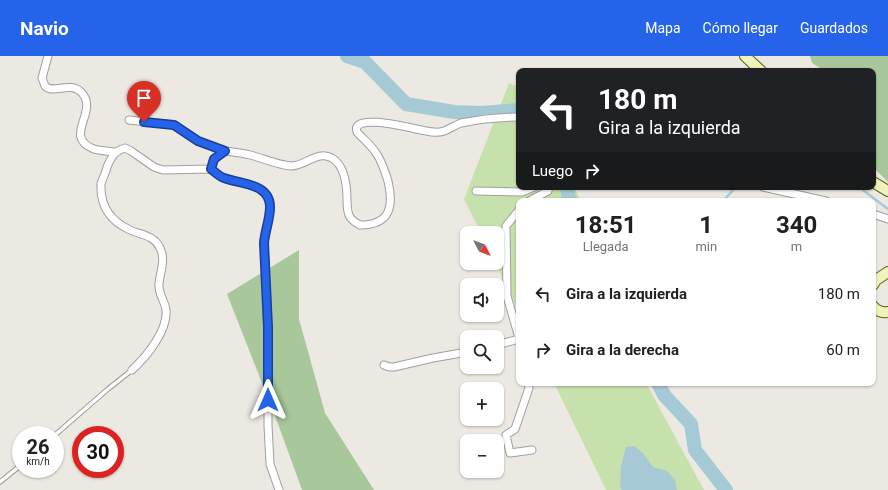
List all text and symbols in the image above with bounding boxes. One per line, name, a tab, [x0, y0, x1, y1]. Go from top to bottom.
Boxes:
text: Navio	[20, 17, 69, 40]
text: Mapa	[645, 20, 681, 36]
text: Cómo llegar	[703, 20, 778, 36]
text: Guardados	[800, 20, 868, 36]
pin	[127, 81, 161, 122]
text: 180 m	[598, 83, 677, 116]
icon: left	[532, 84, 584, 136]
icon: arrive	[133, 87, 155, 109]
text: Gira a la izquierda	[598, 117, 741, 138]
icon: right	[581, 160, 603, 182]
text: Luego	[532, 162, 573, 180]
text: 18:51	[575, 211, 637, 239]
text: 1	[699, 211, 713, 239]
text: 340	[776, 211, 817, 239]
north arrow	[460, 226, 504, 270]
map controls	[460, 226, 504, 478]
text: Llegada	[583, 239, 629, 254]
text: min	[695, 239, 717, 254]
text: m	[791, 239, 802, 254]
button: sound	[460, 278, 504, 322]
icon: left	[532, 283, 554, 305]
text: Gira a la izquierda	[566, 285, 687, 303]
text: 180 m	[818, 285, 860, 303]
button: search	[460, 330, 504, 374]
icon: right	[532, 339, 554, 361]
text: Gira a la derecha	[566, 341, 679, 359]
text: 60 m	[826, 341, 860, 359]
position arrow	[247, 379, 289, 421]
button: +	[460, 382, 504, 426]
speed limit sign: 30	[72, 426, 124, 478]
button: −	[460, 434, 504, 478]
text: 26	[27, 435, 49, 459]
text: km/h	[26, 456, 50, 467]

